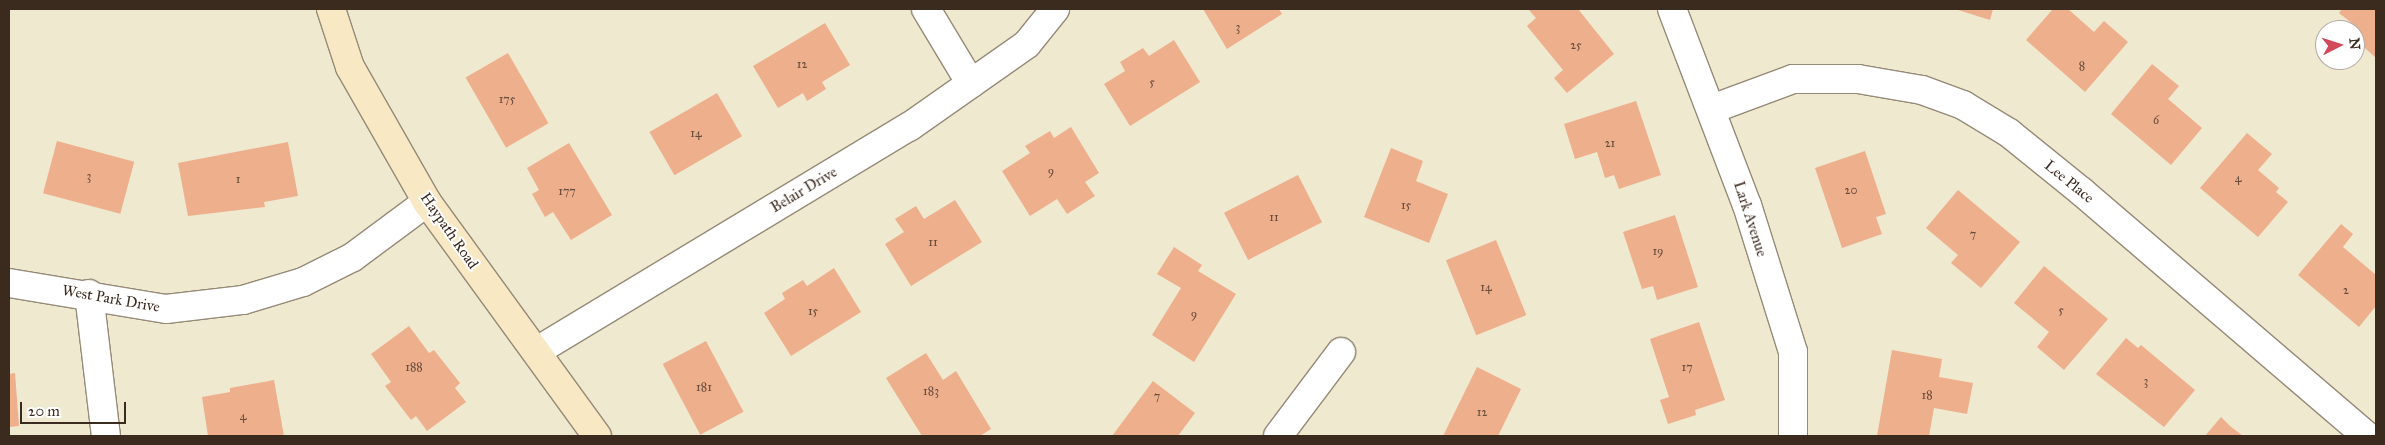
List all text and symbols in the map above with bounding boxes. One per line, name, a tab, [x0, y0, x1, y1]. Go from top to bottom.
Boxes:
north arrow	[2315, 20, 2365, 70]
house number: 3	[1236, 21, 1240, 35]
text: N	[2345, 37, 2363, 50]
house number: 25	[1570, 39, 1582, 53]
house number: 12	[797, 58, 807, 72]
house number: 8	[2079, 60, 2085, 74]
house number: 5	[1149, 76, 1155, 90]
house number: 175	[499, 93, 515, 107]
house number: 6	[2153, 114, 2159, 128]
house number: 14	[690, 127, 702, 141]
house number: 21	[1605, 137, 1615, 151]
street label: Lee Place	[2041, 157, 2097, 207]
street label: Belair Drive	[768, 163, 840, 217]
house number: 9	[1048, 165, 1054, 179]
house number: 3	[87, 170, 91, 184]
house number: 4	[2235, 172, 2241, 186]
house number: 1	[236, 173, 240, 187]
street label: Lark Avenue	[1729, 179, 1771, 259]
house number: 20	[1845, 184, 1857, 198]
house number: 177	[558, 185, 576, 199]
street label: Haypath Road	[416, 189, 482, 273]
house number: 15	[1401, 199, 1411, 213]
house number: 11	[1269, 211, 1279, 225]
house number: 7	[1970, 228, 1976, 242]
house number: 11	[928, 236, 938, 250]
house number: 19	[1652, 245, 1664, 259]
house number: 14	[1480, 281, 1492, 295]
street label: West Park Drive	[61, 282, 161, 316]
house number: 2	[2343, 284, 2349, 298]
house number: 5	[2058, 304, 2064, 318]
house number: 15	[808, 305, 818, 319]
house number: 9	[1191, 308, 1197, 322]
house number: 188	[405, 361, 423, 375]
house number: 17	[1681, 361, 1693, 375]
house number: 3	[2144, 375, 2148, 389]
house number: 181	[696, 381, 712, 395]
house number: 183	[923, 385, 939, 399]
house number: 18	[1921, 389, 1933, 403]
house number: 7	[1154, 390, 1160, 404]
scale bar	[22, 392, 129, 424]
text: 20 m	[28, 402, 60, 420]
house number: 12	[1477, 406, 1487, 420]
house number: 4	[240, 410, 246, 424]

